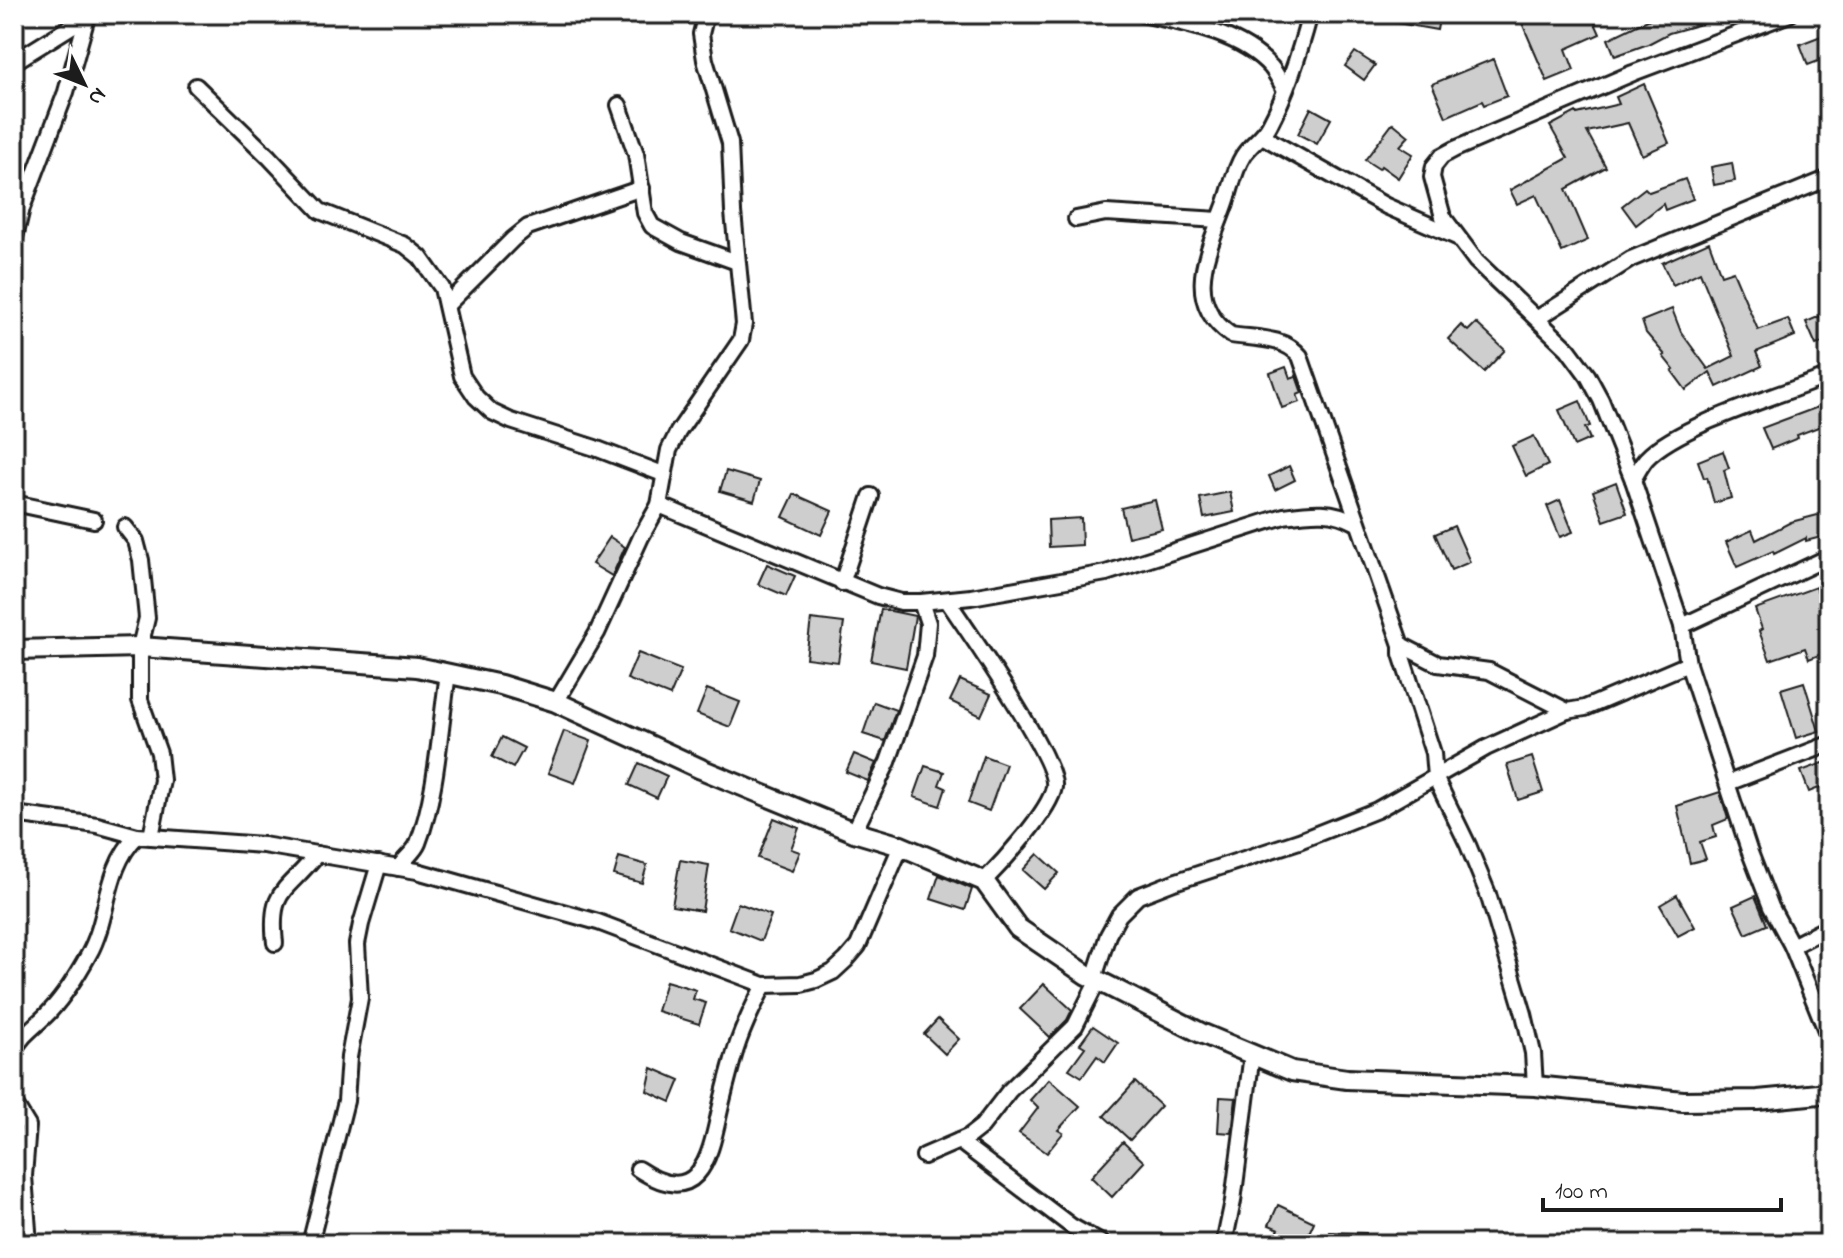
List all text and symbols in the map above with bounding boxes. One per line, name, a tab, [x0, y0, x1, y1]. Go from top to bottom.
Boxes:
north arrow	[44, 44, 124, 124]
text: N	[80, 79, 113, 112]
scale bar	[1543, 1162, 1781, 1212]
text: 100 m	[1555, 1175, 1608, 1210]

